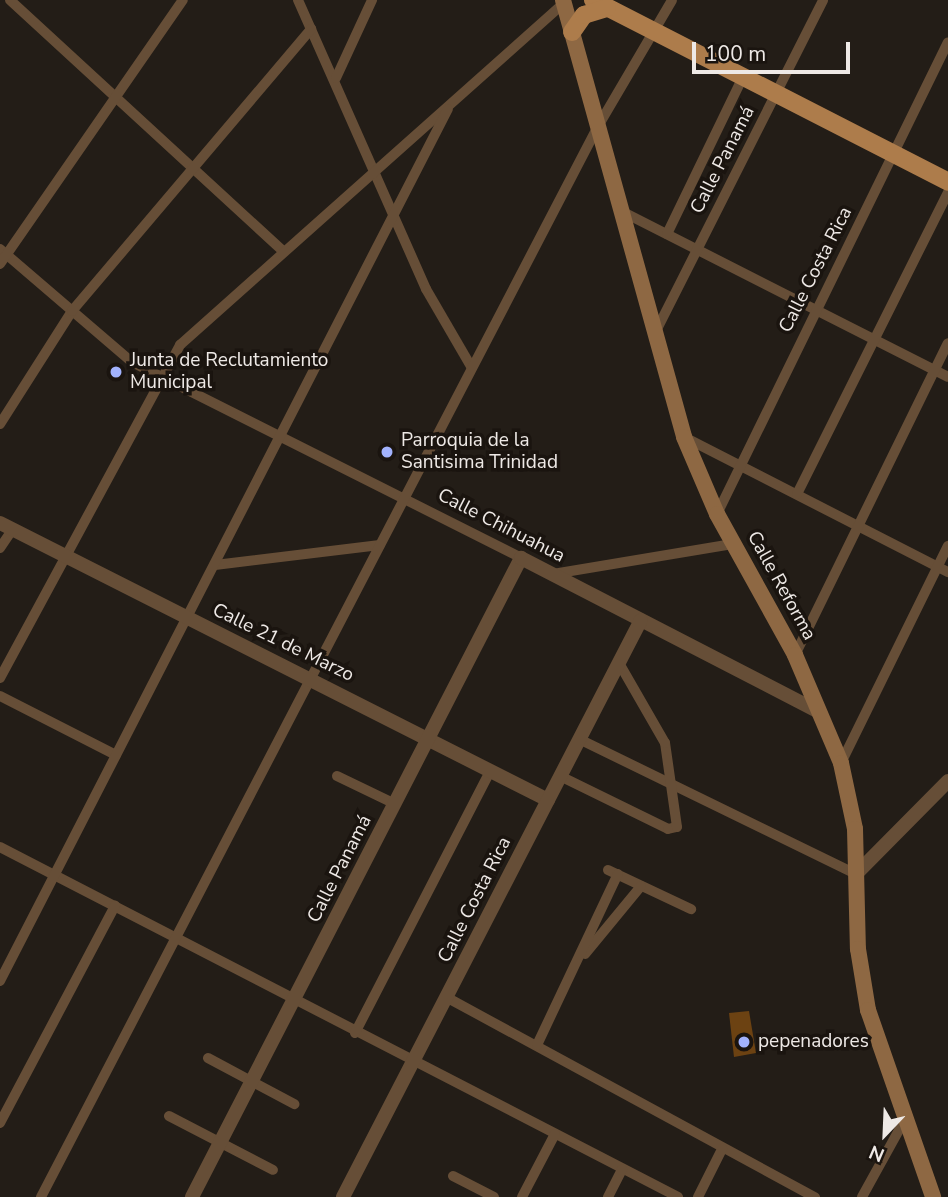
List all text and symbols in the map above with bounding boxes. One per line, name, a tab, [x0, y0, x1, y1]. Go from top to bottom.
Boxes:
scale bar	[696, 28, 853, 72]
text: 100 m	[705, 40, 766, 68]
street label: Calle Panamá	[686, 102, 760, 218]
street label: Calle Costa Rica	[775, 203, 857, 337]
place label: Junta de Reclutamiento Municipal	[130, 350, 328, 394]
marker: Junta de Reclutamiento Municipal	[108, 364, 124, 380]
place label: Parroquia de la Santisima Trinidad	[401, 430, 558, 474]
marker: Parroquia de la Santisima Trinidad	[379, 444, 395, 460]
street label: Calle Chihuahua	[434, 484, 568, 568]
street label: Calle Reforma	[742, 528, 820, 644]
street label: Calle 21 de Marzo	[208, 599, 358, 687]
street label: Calle Panamá	[303, 811, 377, 927]
street label: Calle Costa Rica	[434, 833, 516, 967]
place label: pepenadores	[758, 1031, 869, 1053]
marker: pepenadores	[736, 1034, 752, 1050]
north arrow	[850, 1099, 920, 1169]
text: N	[865, 1139, 888, 1168]

